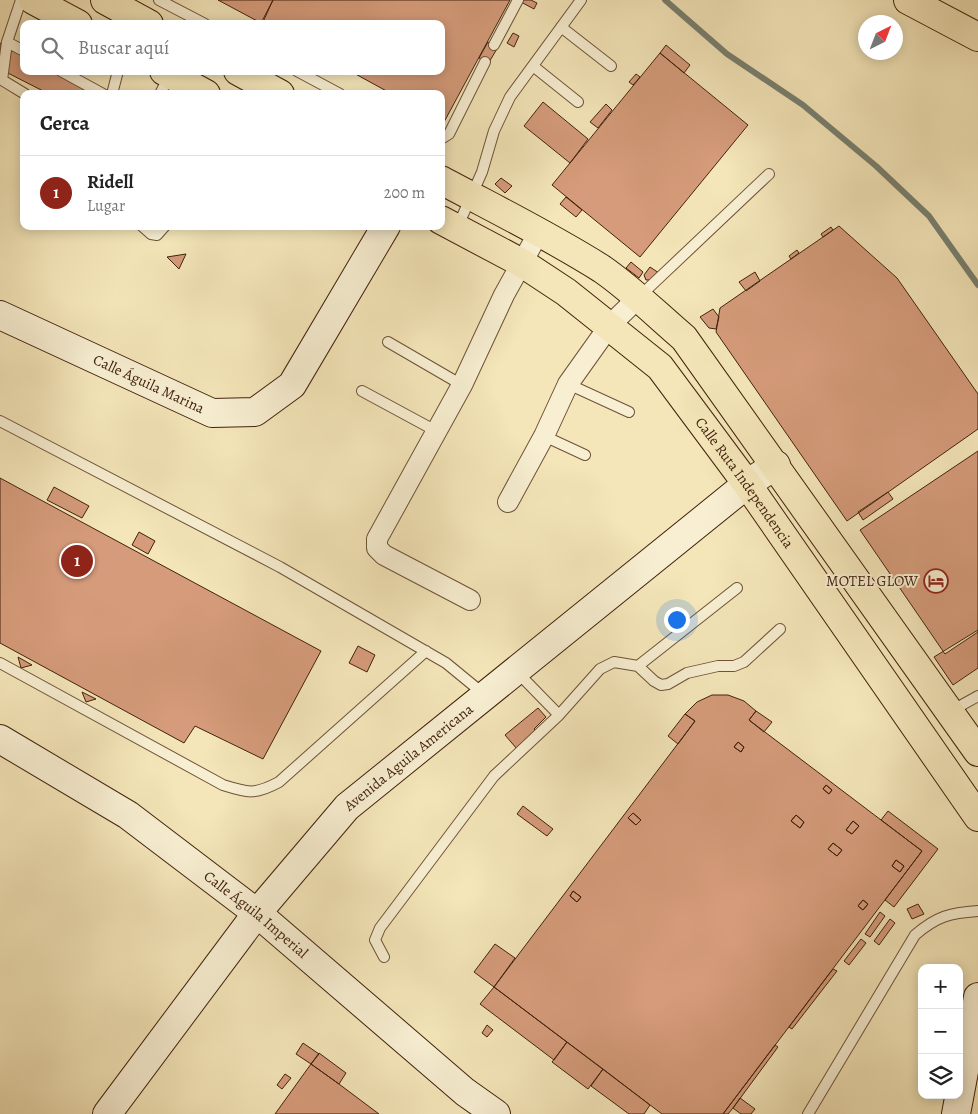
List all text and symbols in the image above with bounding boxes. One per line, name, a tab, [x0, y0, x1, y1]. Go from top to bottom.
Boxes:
north arrow	[858, 15, 903, 60]
search box	[20, 20, 445, 75]
icon: search	[38, 34, 66, 62]
text: Buscar aquí	[78, 35, 169, 61]
text: Cerca	[40, 109, 90, 137]
text: Ridell	[87, 169, 134, 195]
text: 1	[53, 182, 59, 204]
text: 200 m	[384, 182, 425, 204]
text: Lugar	[87, 195, 125, 217]
street label: Calle Águila Marina	[90, 349, 208, 418]
street label: Calle Ruta Independencia	[691, 413, 799, 552]
pin: 1	[61, 542, 93, 580]
hotel icon: MOTEL GLOW	[923, 568, 949, 594]
place label: MOTEL GLOW	[826, 571, 918, 591]
your location	[664, 607, 690, 633]
street label: Avenida Aguila Americana	[339, 699, 477, 816]
street label: Calle Águila Imperial	[200, 866, 313, 963]
map controls	[918, 964, 963, 1099]
button: +	[918, 964, 963, 1009]
button: −	[918, 1009, 963, 1054]
button: layers	[918, 1054, 963, 1099]

